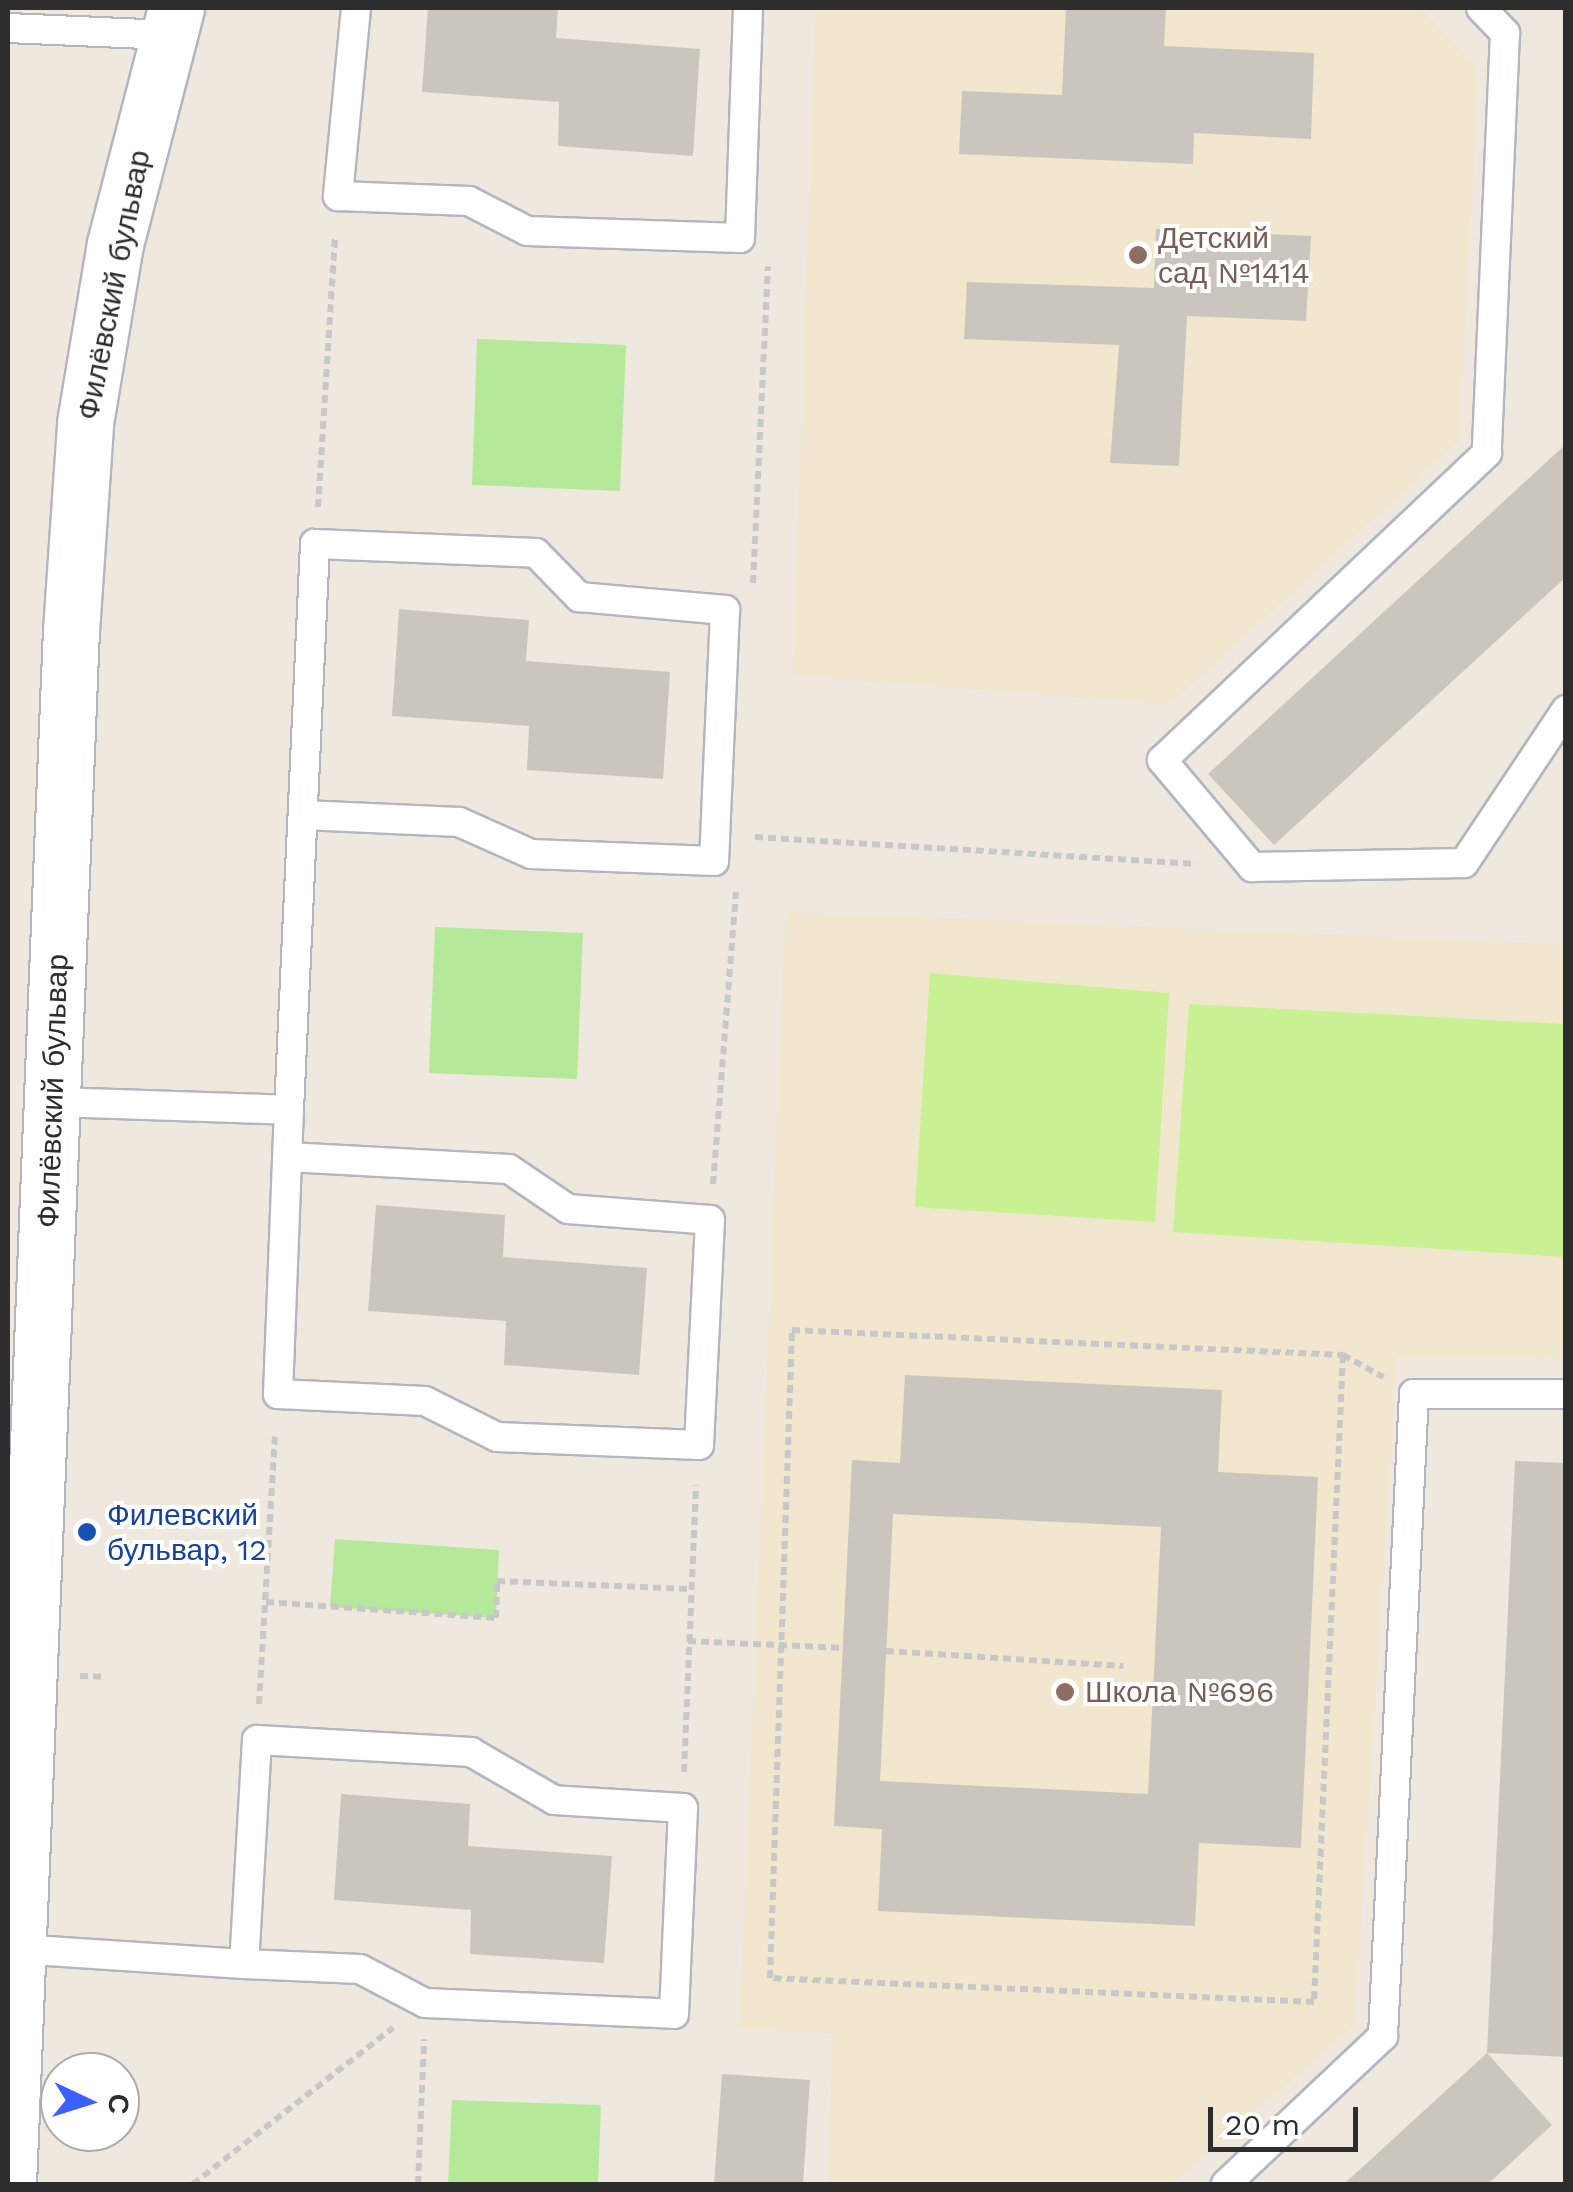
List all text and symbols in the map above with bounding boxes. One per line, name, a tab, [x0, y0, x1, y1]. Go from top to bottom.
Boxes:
street label: Филёвский бульвар	[70, 147, 158, 423]
place label: Детский сад №1414	[1158, 220, 1310, 290]
marker: Детский сад №1414	[1127, 244, 1149, 266]
street label: Филёвский бульвар	[30, 953, 76, 1229]
place label: Филевский бульвар, 12	[107, 1497, 267, 1568]
marker: Филевский бульвар, 12	[76, 1521, 98, 1543]
place label: Школа №696	[1085, 1674, 1274, 1710]
marker: Школа №696	[1054, 1681, 1076, 1703]
north arrow	[40, 2052, 140, 2152]
scale bar	[1213, 2087, 1363, 2149]
text: С	[101, 2093, 136, 2115]
text: 20 m	[1225, 2107, 1300, 2142]

